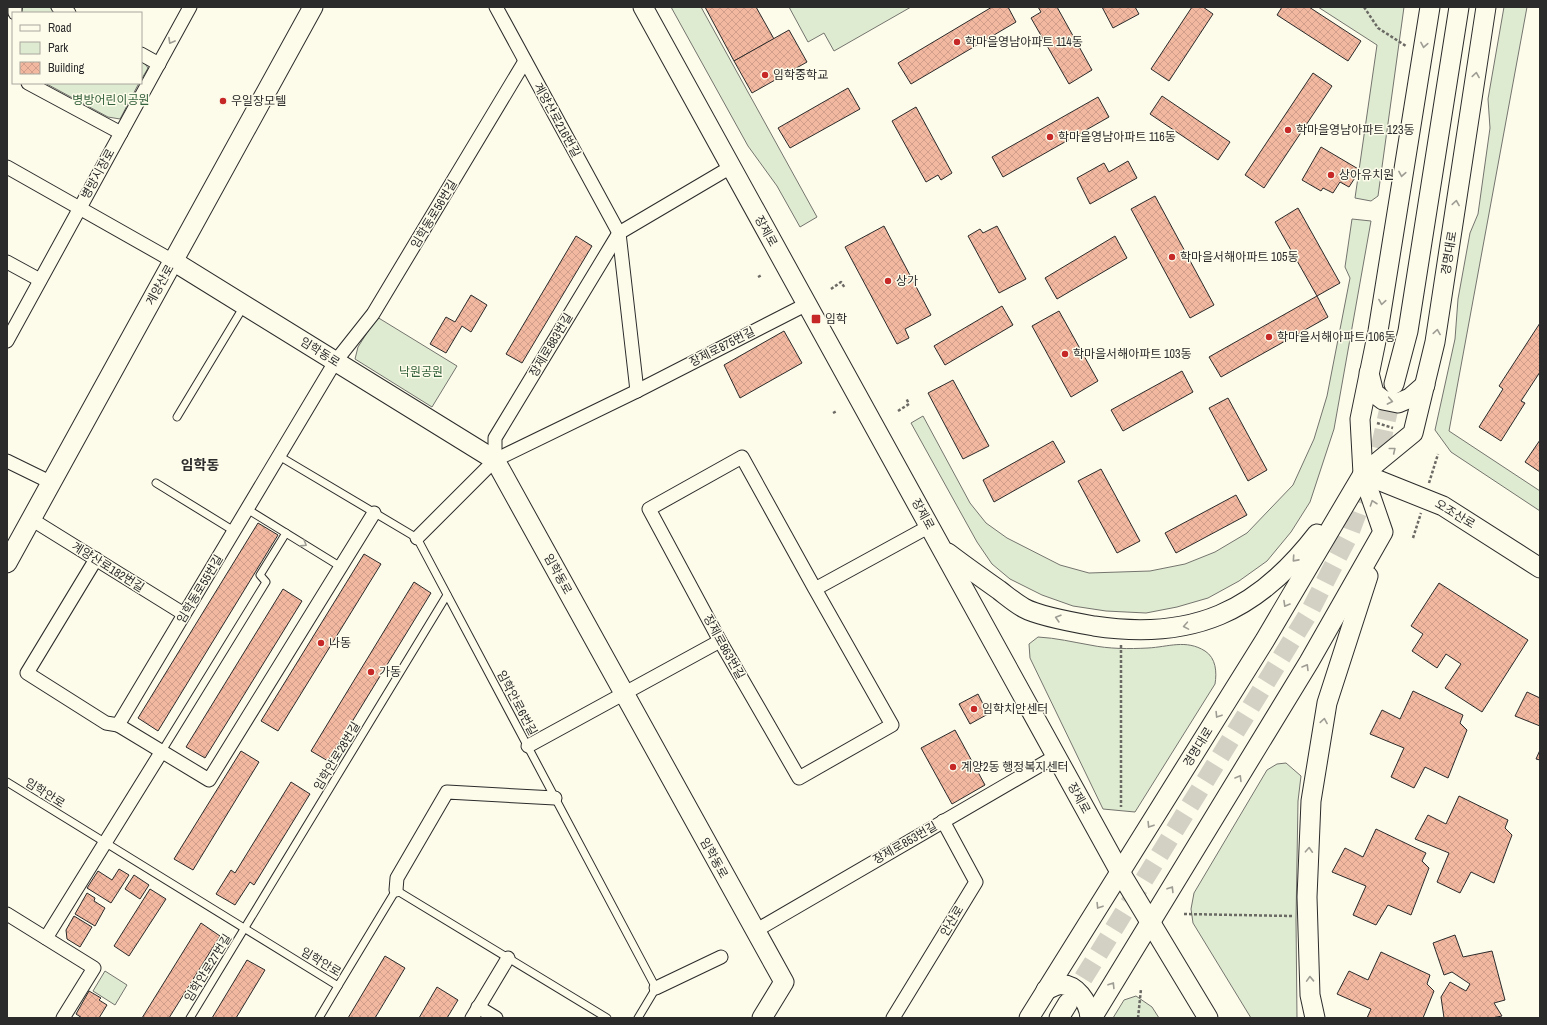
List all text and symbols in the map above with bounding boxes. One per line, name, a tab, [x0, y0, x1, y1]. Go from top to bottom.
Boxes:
legend	[12, 12, 142, 84]
text: Road	[48, 20, 72, 36]
place label: 학마을영남아파트 114동	[965, 34, 1083, 50]
one-way arrow	[169, 37, 176, 44]
marker: 학마을영남아파트 114동	[952, 37, 962, 47]
text: Park	[48, 40, 68, 56]
one-way arrow	[1420, 42, 1429, 49]
text: Building	[48, 60, 85, 76]
place label: 임학중학교	[773, 67, 828, 83]
marker: 임학중학교	[760, 70, 770, 80]
one-way arrow	[1471, 72, 1480, 78]
street label: 계양산로216번길	[530, 80, 584, 160]
park label: 병방어린이공원	[72, 92, 150, 108]
place label: 우일장모텔	[231, 93, 286, 109]
marker: 우일장모텔	[218, 96, 228, 106]
place label: 학마을영남아파트 123동	[1296, 122, 1415, 138]
marker: 학마을영남아파트 123동	[1283, 125, 1293, 135]
place label: 학마을영남아파트 116동	[1058, 129, 1176, 145]
marker: 학마을영남아파트 116동	[1045, 132, 1055, 142]
street label: 병방시장로	[78, 146, 118, 202]
place label: 상아유치원	[1339, 167, 1394, 183]
marker: 상아유치원	[1326, 170, 1336, 180]
one-way arrow	[1398, 171, 1407, 177]
street label: 임학동로56번길	[407, 177, 461, 251]
one-way arrow	[1451, 200, 1460, 206]
street label: 장제로	[751, 213, 781, 249]
street label: 경명대로	[1438, 230, 1460, 276]
place label: 학마을서해아파트 105동	[1180, 249, 1299, 265]
marker: 학마을서해아파트 105동	[1167, 252, 1177, 262]
street label: 계양산로	[142, 262, 178, 308]
place label: 상가	[896, 273, 918, 289]
marker: 상가	[883, 276, 893, 286]
one-way arrow	[1378, 299, 1387, 305]
street label: 장제로883번길	[526, 310, 576, 380]
place label: 임학	[825, 311, 847, 327]
marker: 임학	[810, 313, 822, 325]
street label: 장제로875번길	[686, 324, 758, 370]
place label: 학마을서해아파트 106동	[1277, 329, 1396, 345]
one-way arrow	[1432, 329, 1441, 335]
marker: 학마을서해아파트 106동	[1264, 332, 1274, 342]
street label: 임학동로	[297, 334, 343, 370]
place label: 학마을서해아파트 103동	[1073, 346, 1192, 362]
marker: 학마을서해아파트 103동	[1060, 349, 1070, 359]
park label: 낙원공원	[399, 364, 443, 380]
one-way arrow	[1387, 397, 1393, 405]
one-way arrow	[1389, 447, 1396, 454]
district label: 임학동	[181, 456, 219, 474]
street label: 장제로	[908, 496, 938, 532]
street label: 오조산로	[1432, 496, 1478, 532]
one-way arrow	[1369, 500, 1378, 507]
street label: 계양산로182번길	[69, 538, 147, 596]
one-way arrow	[300, 540, 307, 547]
street label: 임학동로	[540, 551, 576, 597]
street label: 임학동로55번길	[173, 552, 227, 626]
one-way arrow	[1293, 555, 1300, 562]
one-way arrow	[1284, 600, 1291, 607]
street label: 장제로863번길	[700, 612, 748, 682]
one-way arrow	[1055, 614, 1062, 623]
one-way arrow	[1183, 621, 1190, 630]
place label: 나동	[329, 635, 351, 651]
marker: 나동	[316, 638, 326, 648]
place label: 가동	[379, 664, 401, 680]
one-way arrow	[1302, 664, 1309, 671]
marker: 가동	[366, 667, 376, 677]
street label: 임학안로6번길	[493, 668, 541, 738]
place label: 임학치안센터	[982, 701, 1048, 717]
marker: 임학치안센터	[969, 704, 979, 714]
one-way arrow	[1216, 711, 1223, 718]
one-way arrow	[1319, 718, 1328, 724]
street label: 임학안로28번길	[310, 719, 364, 793]
street label: 경명대로	[1180, 724, 1216, 770]
place label: 계양2동 행정복지센터	[961, 759, 1069, 775]
marker: 계양2동 행정복지센터	[948, 762, 958, 772]
street label: 임학안로	[22, 775, 68, 811]
one-way arrow	[1234, 775, 1242, 782]
street label: 장제로	[1064, 780, 1094, 816]
street label: 장제로853번길	[870, 818, 940, 868]
one-way arrow	[1148, 821, 1155, 828]
street label: 임학동로	[696, 835, 732, 881]
one-way arrow	[1305, 847, 1313, 853]
one-way arrow	[1166, 886, 1174, 893]
one-way arrow	[1097, 902, 1104, 909]
street label: 안산로	[937, 903, 967, 939]
street label: 임학안로27번길	[181, 931, 235, 1005]
street label: 임학안로	[298, 944, 344, 980]
one-way arrow	[1305, 976, 1314, 982]
one-way arrow	[1107, 982, 1115, 989]

